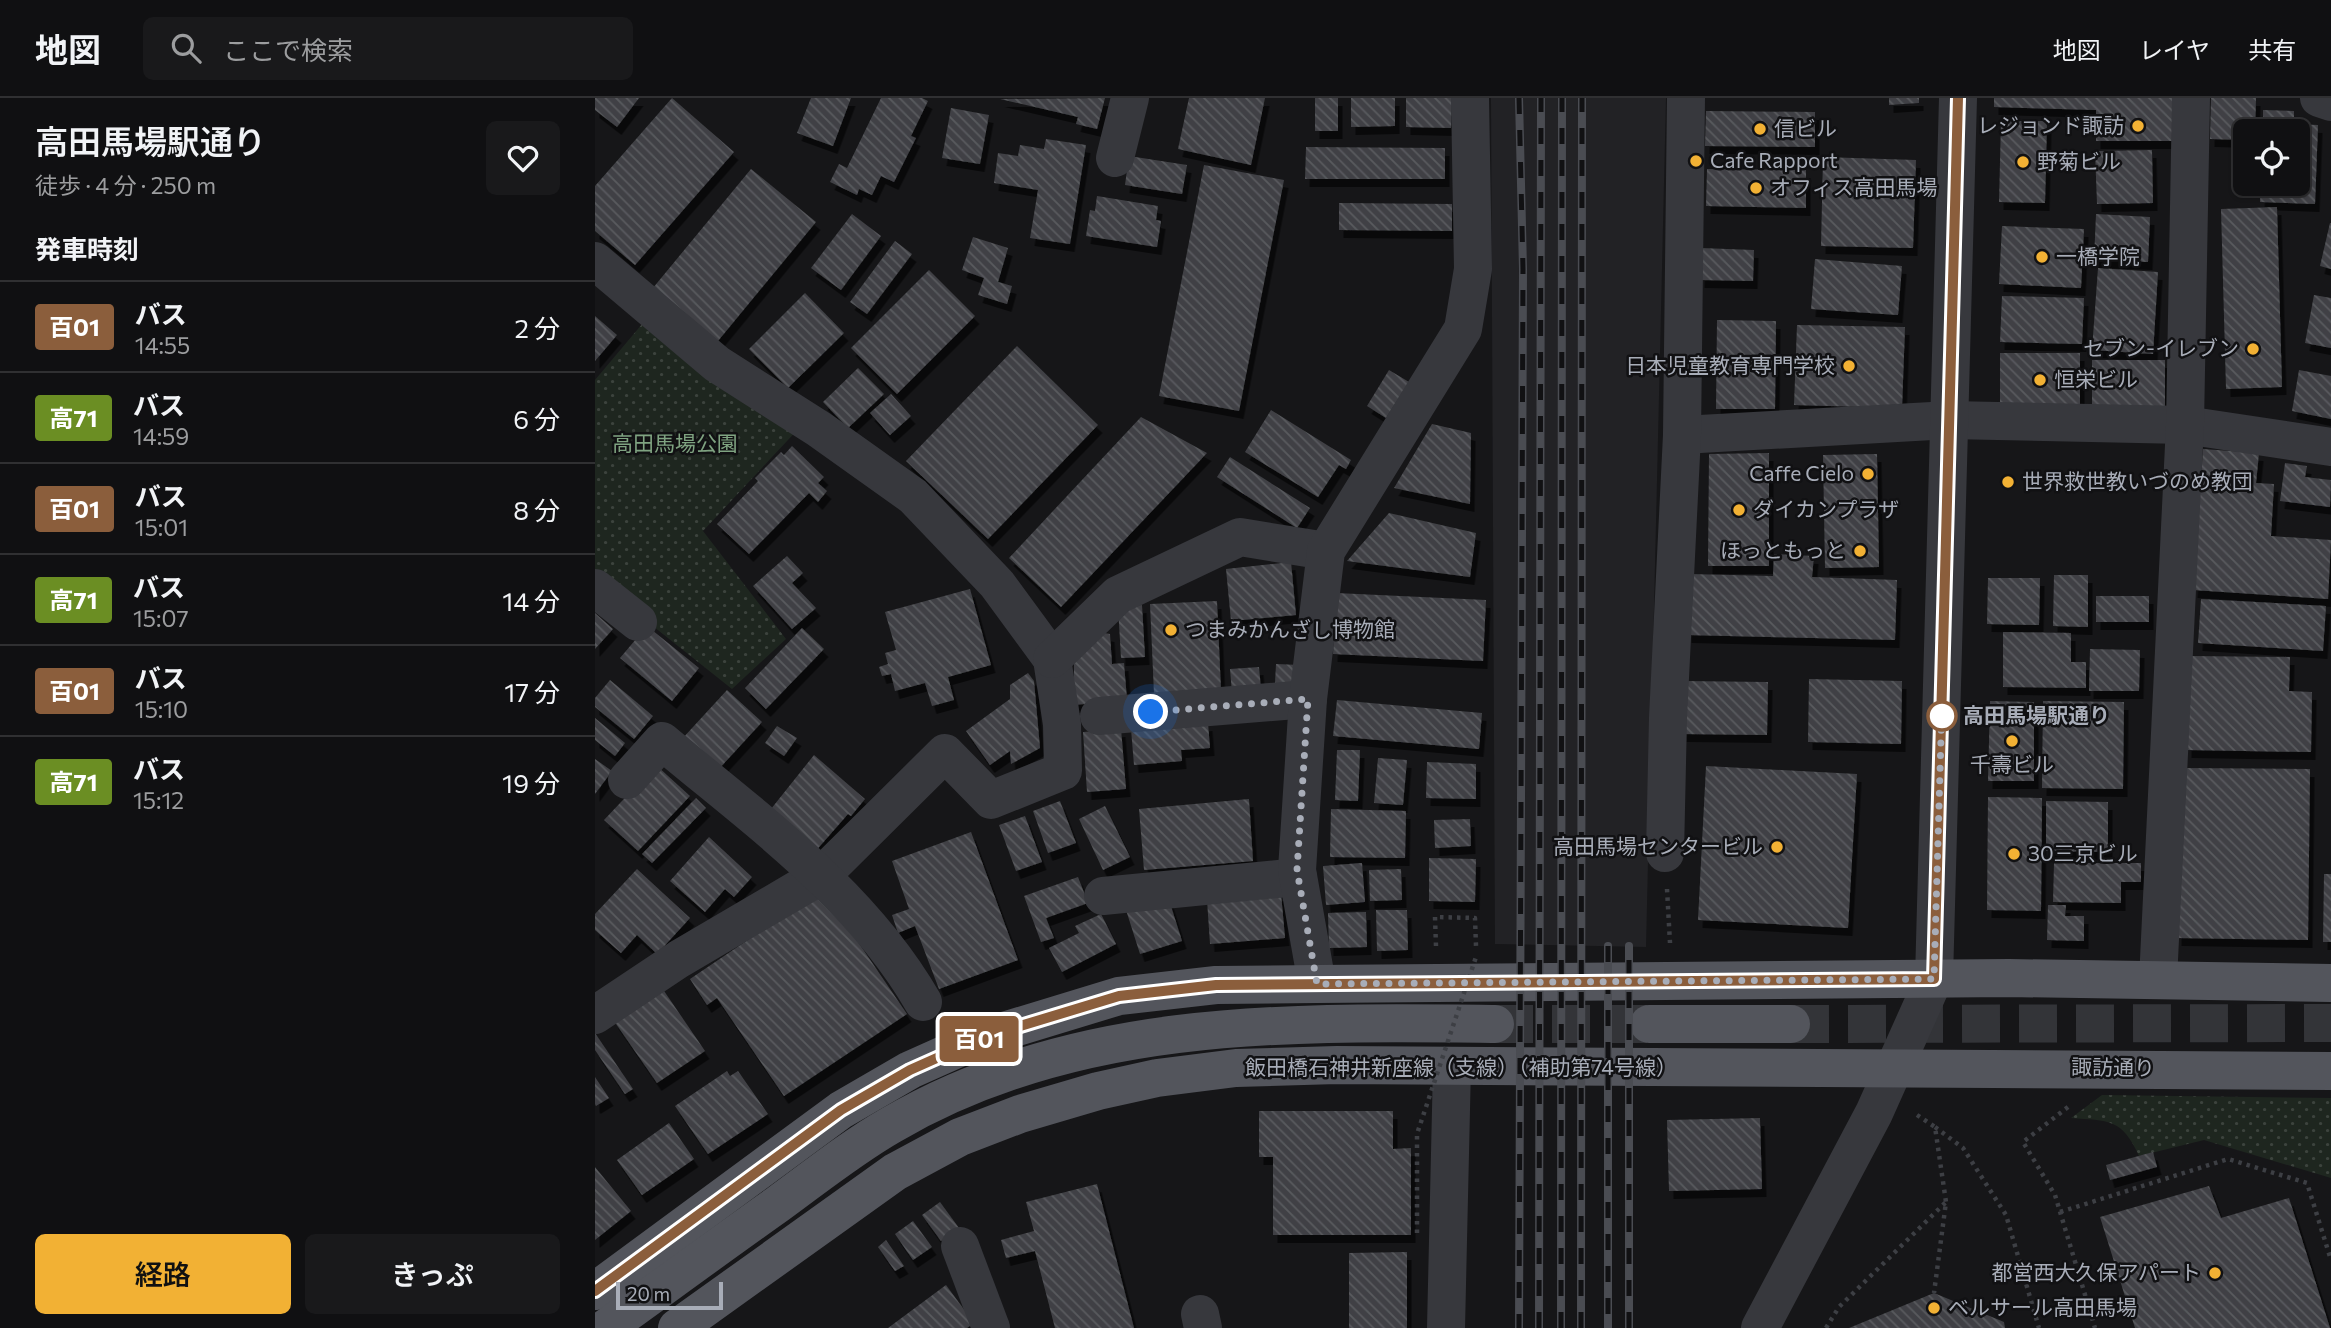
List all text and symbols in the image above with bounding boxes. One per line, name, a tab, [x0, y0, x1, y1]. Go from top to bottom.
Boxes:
search box	[143, 17, 633, 80]
text: 地図	[35, 28, 101, 69]
icon: search	[167, 29, 205, 67]
text: ここで検索	[223, 34, 353, 65]
text: 地図	[2053, 35, 2101, 64]
text: レイヤ	[2139, 35, 2210, 64]
text: 共有	[2248, 35, 2296, 64]
place label: レジョンド諏訪	[1977, 112, 2124, 137]
place label: 信ビル	[1774, 115, 1837, 140]
marker: レジョンド諏訪	[2130, 118, 2146, 134]
map controls	[2233, 119, 2310, 196]
button: locate	[2233, 119, 2310, 196]
text: 高田馬場駅通り	[35, 120, 266, 161]
button: heart	[486, 121, 560, 195]
marker: 信ビル	[1752, 121, 1768, 137]
place label: Cafe Rapport	[1710, 147, 1838, 172]
place label: 野菊ビル	[2037, 148, 2121, 173]
marker: Cafe Rapport	[1688, 153, 1704, 169]
marker: 野菊ビル	[2015, 154, 2031, 170]
text: 徒歩 · 4 分 · 250 m	[35, 171, 216, 199]
place label: オフィス高田馬場	[1770, 174, 1938, 199]
marker: オフィス高田馬場	[1748, 180, 1764, 196]
text: 発車時刻	[35, 233, 139, 264]
place label: 一橋学院	[2056, 243, 2140, 268]
marker: 一橋学院	[2034, 249, 2050, 265]
text: バス	[135, 298, 187, 329]
text: 百01	[49, 312, 100, 341]
text: 2 分	[515, 312, 560, 343]
text: 14:55	[135, 331, 190, 359]
place label: セブン-イレブン	[2083, 335, 2239, 360]
marker: セブン-イレブン	[2245, 341, 2261, 357]
place label: 日本児童教育専門学校	[1625, 352, 1835, 377]
marker: 日本児童教育専門学校	[1841, 358, 1857, 374]
place label: 恒栄ビル	[2054, 366, 2138, 391]
marker: 恒栄ビル	[2032, 372, 2048, 388]
text: バス	[133, 389, 185, 420]
text: 高71	[49, 403, 98, 432]
text: 6 分	[513, 403, 560, 434]
text: 14:59	[133, 422, 189, 450]
park label: 高田馬場公園	[612, 430, 738, 455]
place label: Caffe Cielo	[1749, 460, 1854, 485]
marker: Caffe Cielo	[1860, 466, 1876, 482]
place label: 世界救世教いづのめ教団	[2022, 468, 2253, 493]
marker: 世界救世教いづのめ教団	[2000, 474, 2016, 490]
text: バス	[135, 480, 187, 511]
text: 百01	[49, 494, 100, 523]
text: 8 分	[513, 494, 560, 525]
place label: ダイカンプラザ	[1753, 496, 1899, 521]
marker: ダイカンプラザ	[1731, 502, 1747, 518]
text: 15:01	[135, 513, 188, 541]
place label: ほっともっと	[1720, 537, 1846, 562]
marker: ほっともっと	[1852, 543, 1868, 559]
text: バス	[133, 571, 185, 602]
text: 高71	[49, 585, 98, 614]
text: 14 分	[502, 585, 560, 616]
text: 15:07	[133, 604, 189, 632]
place label: つまみかんざし博物館	[1185, 616, 1395, 641]
marker: つまみかんざし博物館	[1163, 622, 1179, 638]
text: バス	[135, 662, 187, 693]
text: 百01	[49, 676, 100, 705]
text: 17 分	[504, 676, 560, 707]
your location	[1133, 694, 1168, 729]
text: 15:10	[135, 695, 188, 723]
marker: 高田馬場駅通り	[1927, 701, 1957, 731]
place label: 高田馬場駅通り	[1963, 702, 2110, 727]
marker: 千壽ビル	[2004, 733, 2020, 749]
place label: 千壽ビル	[1970, 751, 2054, 776]
text: バス	[133, 753, 185, 784]
text: 高71	[49, 767, 98, 796]
text: 19 分	[502, 767, 560, 798]
text: 15:12	[133, 786, 184, 814]
place label: 高田馬場センタービル	[1553, 833, 1763, 858]
marker: 高田馬場センタービル	[1769, 839, 1785, 855]
place label: 30三京ビル	[2028, 840, 2138, 865]
marker: 30三京ビル	[2006, 846, 2022, 862]
line badge: 百01	[939, 1016, 1019, 1062]
text: 百01	[954, 1024, 1004, 1053]
street label: 諏訪通り	[2071, 1053, 2155, 1080]
street label: 飯田橋石神井新座線（支線）（補助第74号線）	[1245, 1054, 1677, 1079]
button: 経路	[35, 1234, 291, 1314]
button: きっぷ	[305, 1234, 560, 1314]
place label: 都営西大久保アパート	[1991, 1259, 2201, 1284]
marker: 都営西大久保アパート	[2207, 1265, 2223, 1281]
scale bar	[616, 1279, 723, 1311]
text: 20 m	[627, 1282, 670, 1305]
place label: ベルサール高田馬場	[1948, 1294, 2137, 1319]
marker: ベルサール高田馬場	[1926, 1300, 1942, 1316]

